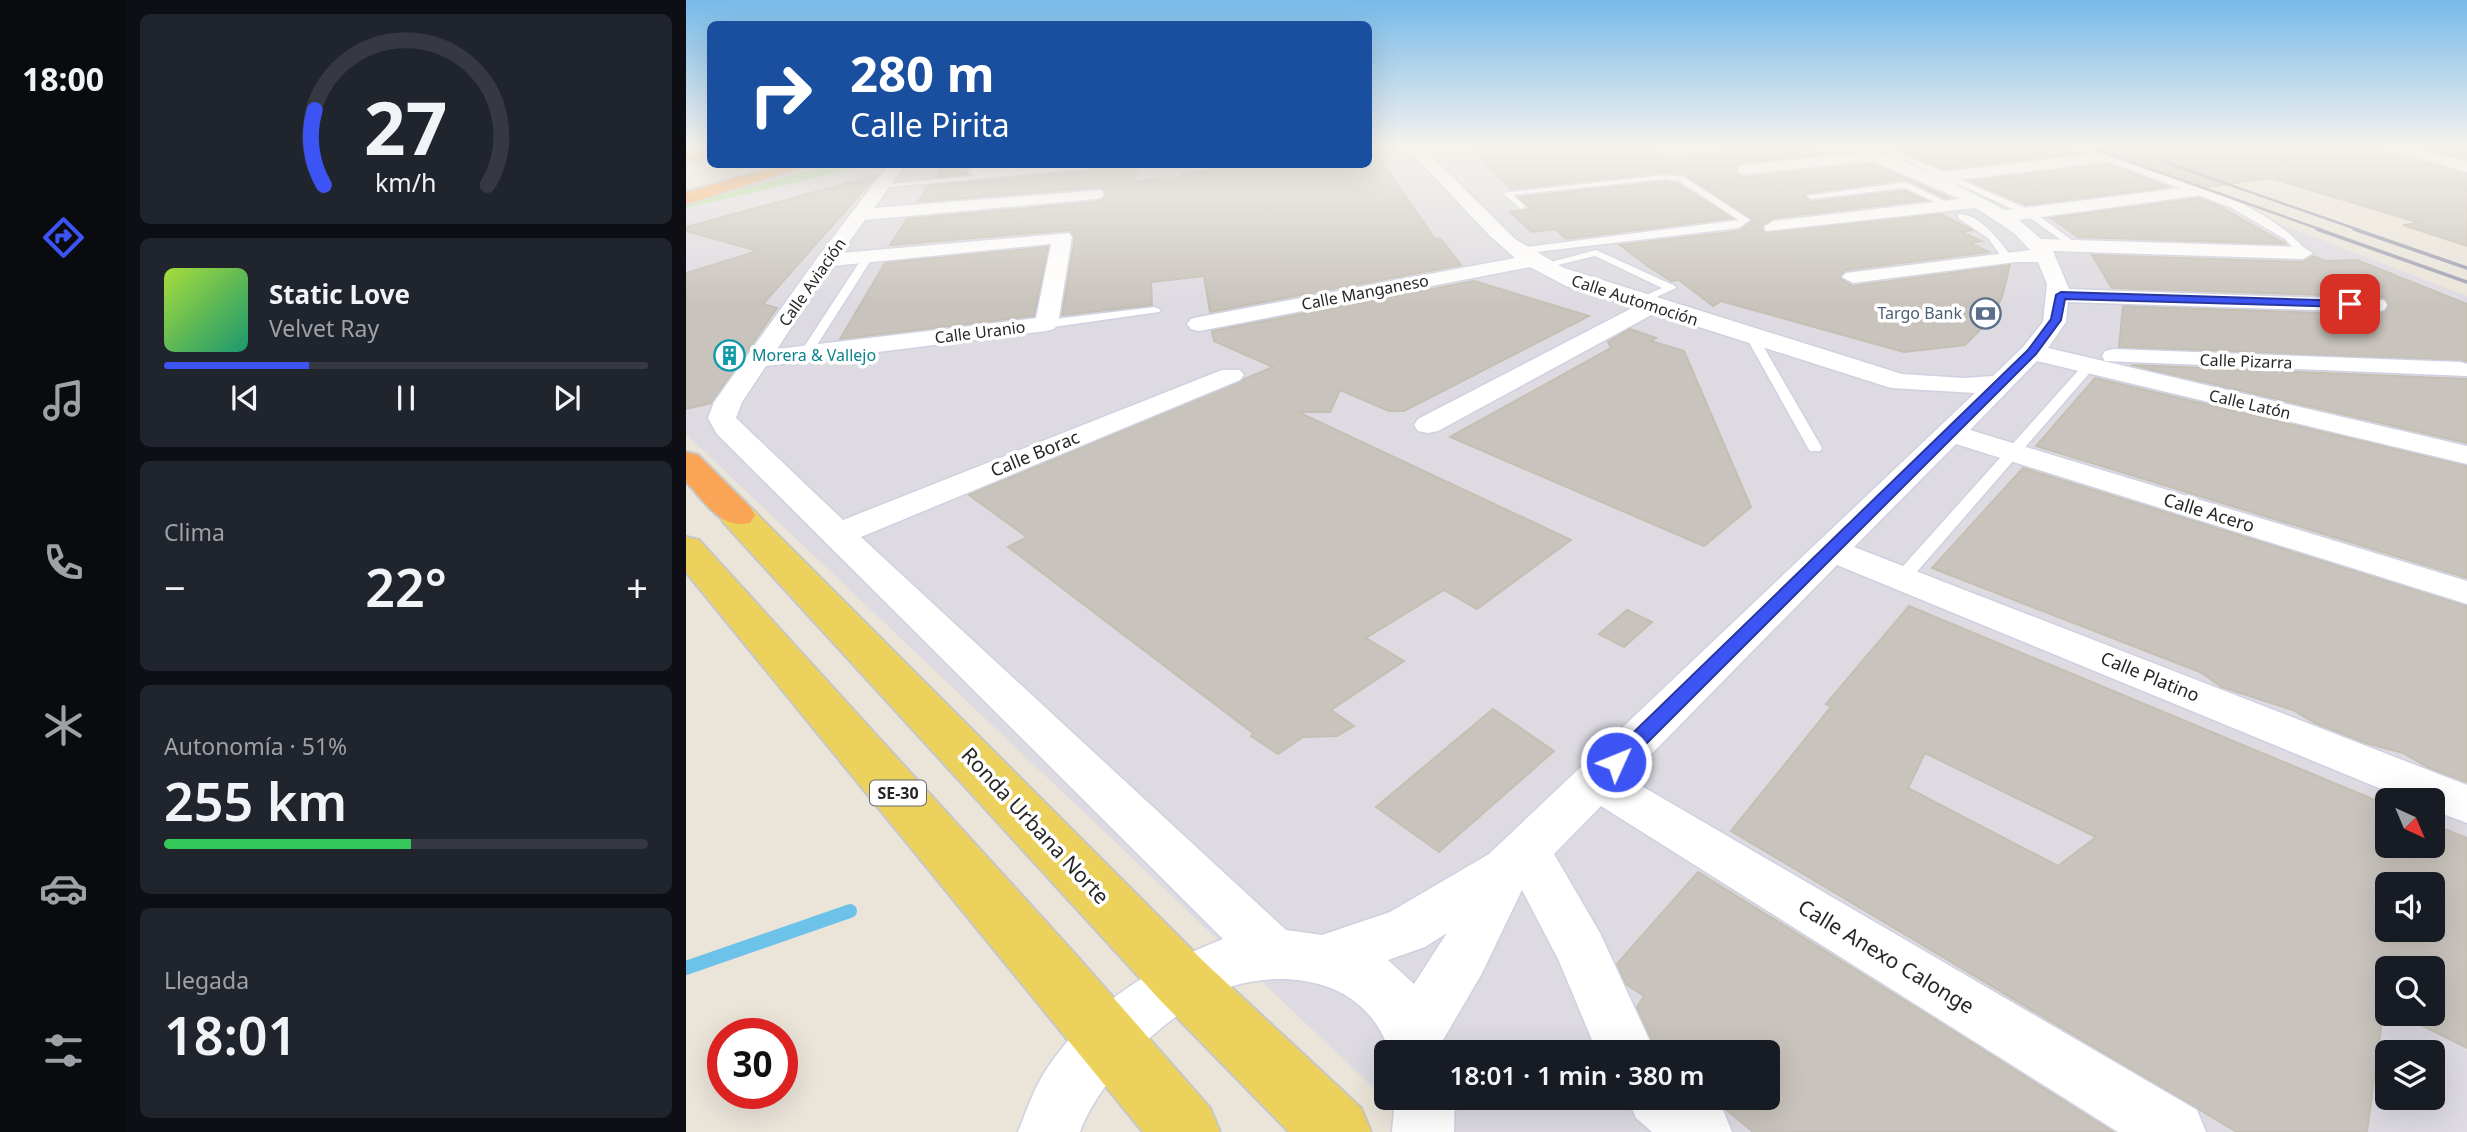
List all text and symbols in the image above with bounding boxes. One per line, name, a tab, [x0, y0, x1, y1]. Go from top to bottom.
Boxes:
text: 280 m	[850, 40, 995, 106]
icon: right	[735, 49, 826, 140]
text: 18:00	[22, 57, 104, 100]
text: 27	[364, 77, 448, 176]
text: Calle Pirita	[850, 103, 1010, 146]
text: km/h	[375, 165, 437, 199]
icon: directions	[39, 213, 88, 262]
street label: Calle Aviación	[773, 233, 851, 331]
street label: Calle Manganeso	[1300, 269, 1430, 315]
street label: Calle Automoción	[1569, 269, 1701, 331]
pin	[2320, 274, 2380, 334]
text: Static Love	[269, 276, 410, 312]
icon: arrive	[2331, 285, 2369, 323]
bank icon: Targo Bank	[1968, 296, 2002, 330]
place label: Targo Bank	[1877, 302, 1962, 324]
text: Velvet Ray	[269, 312, 379, 344]
street label: Calle Uranio	[933, 316, 1027, 348]
building icon: Morera & Vallejo	[712, 338, 746, 372]
place label: Morera & Vallejo	[752, 344, 876, 366]
street label: Calle Pizarra	[2199, 348, 2293, 374]
icon: music	[39, 376, 88, 425]
icon: previous	[226, 379, 264, 417]
icon: pause	[387, 379, 425, 417]
icon: next	[548, 379, 586, 417]
street label: Calle Latón	[2207, 384, 2293, 424]
street label: Calle Borac	[987, 424, 1083, 482]
street label: Calle Acero	[2161, 487, 2258, 537]
text: Clima	[164, 516, 225, 548]
icon: phone	[39, 538, 88, 587]
text: 22°	[365, 551, 447, 622]
text: −	[164, 561, 186, 613]
text: +	[626, 561, 648, 613]
street label: Calle Platino	[2097, 645, 2203, 707]
icon: climate	[39, 701, 88, 750]
position arrow	[1579, 725, 1653, 799]
text: Autonomía · 51%	[164, 730, 347, 762]
street label: Ronda Urbana Norte	[956, 741, 1116, 910]
text: 255 km	[164, 765, 347, 836]
road number: SE-30	[870, 780, 926, 806]
north arrow	[2375, 788, 2445, 858]
map controls	[2375, 788, 2445, 1110]
icon: car	[39, 864, 88, 913]
button: sound	[2375, 872, 2445, 942]
street label: Calle Anexo Calonge	[1793, 892, 1980, 1020]
button: search	[2375, 956, 2445, 1026]
text: Llegada	[164, 964, 249, 996]
text: 18:01	[164, 999, 297, 1070]
speed limit sign: 30	[707, 1018, 798, 1109]
icon: filters	[39, 1026, 88, 1075]
button: layers	[2375, 1040, 2445, 1110]
text: 18:01 · 1 min · 380 m	[1450, 1057, 1704, 1093]

